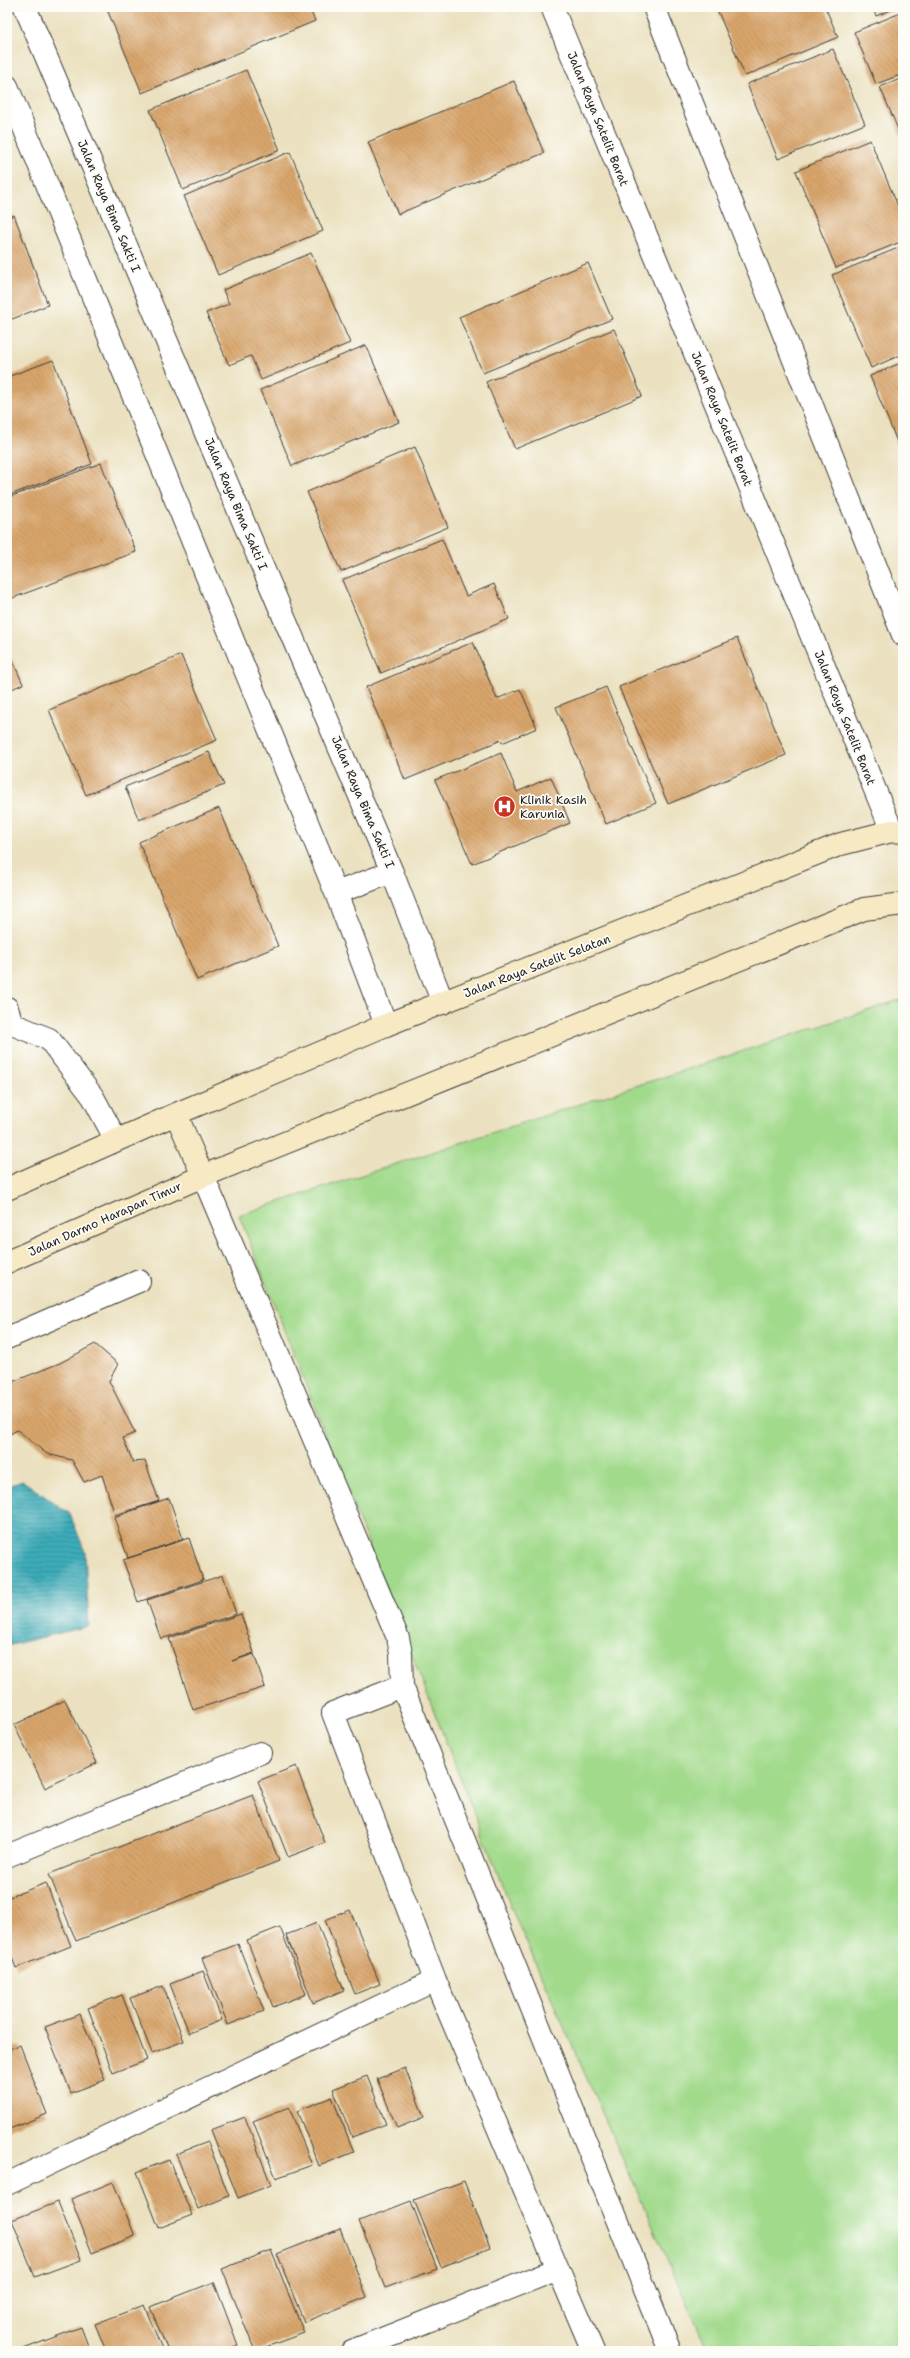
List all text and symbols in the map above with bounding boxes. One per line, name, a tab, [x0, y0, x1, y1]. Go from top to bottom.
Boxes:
street label: Jalan Raya Satelit Barat	[564, 49, 632, 189]
street label: Jalan Raya Bima Sakti I	[74, 137, 144, 275]
street label: Jalan Raya Satelit Barat	[688, 349, 756, 489]
street label: Jalan Raya Bima Sakti I	[201, 435, 271, 573]
street label: Jalan Raya Satelit Barat	[811, 648, 879, 788]
street label: Jalan Raya Bima Sakti I	[328, 733, 398, 871]
place label: Klinik Kasih Karunia	[520, 792, 587, 822]
hospital icon: Klinik Kasih Karunia	[492, 794, 518, 820]
street label: Jalan Raya Satelit Selatan	[461, 931, 613, 1001]
street label: Jalan Darmo Harapan Timur	[26, 1178, 184, 1260]

